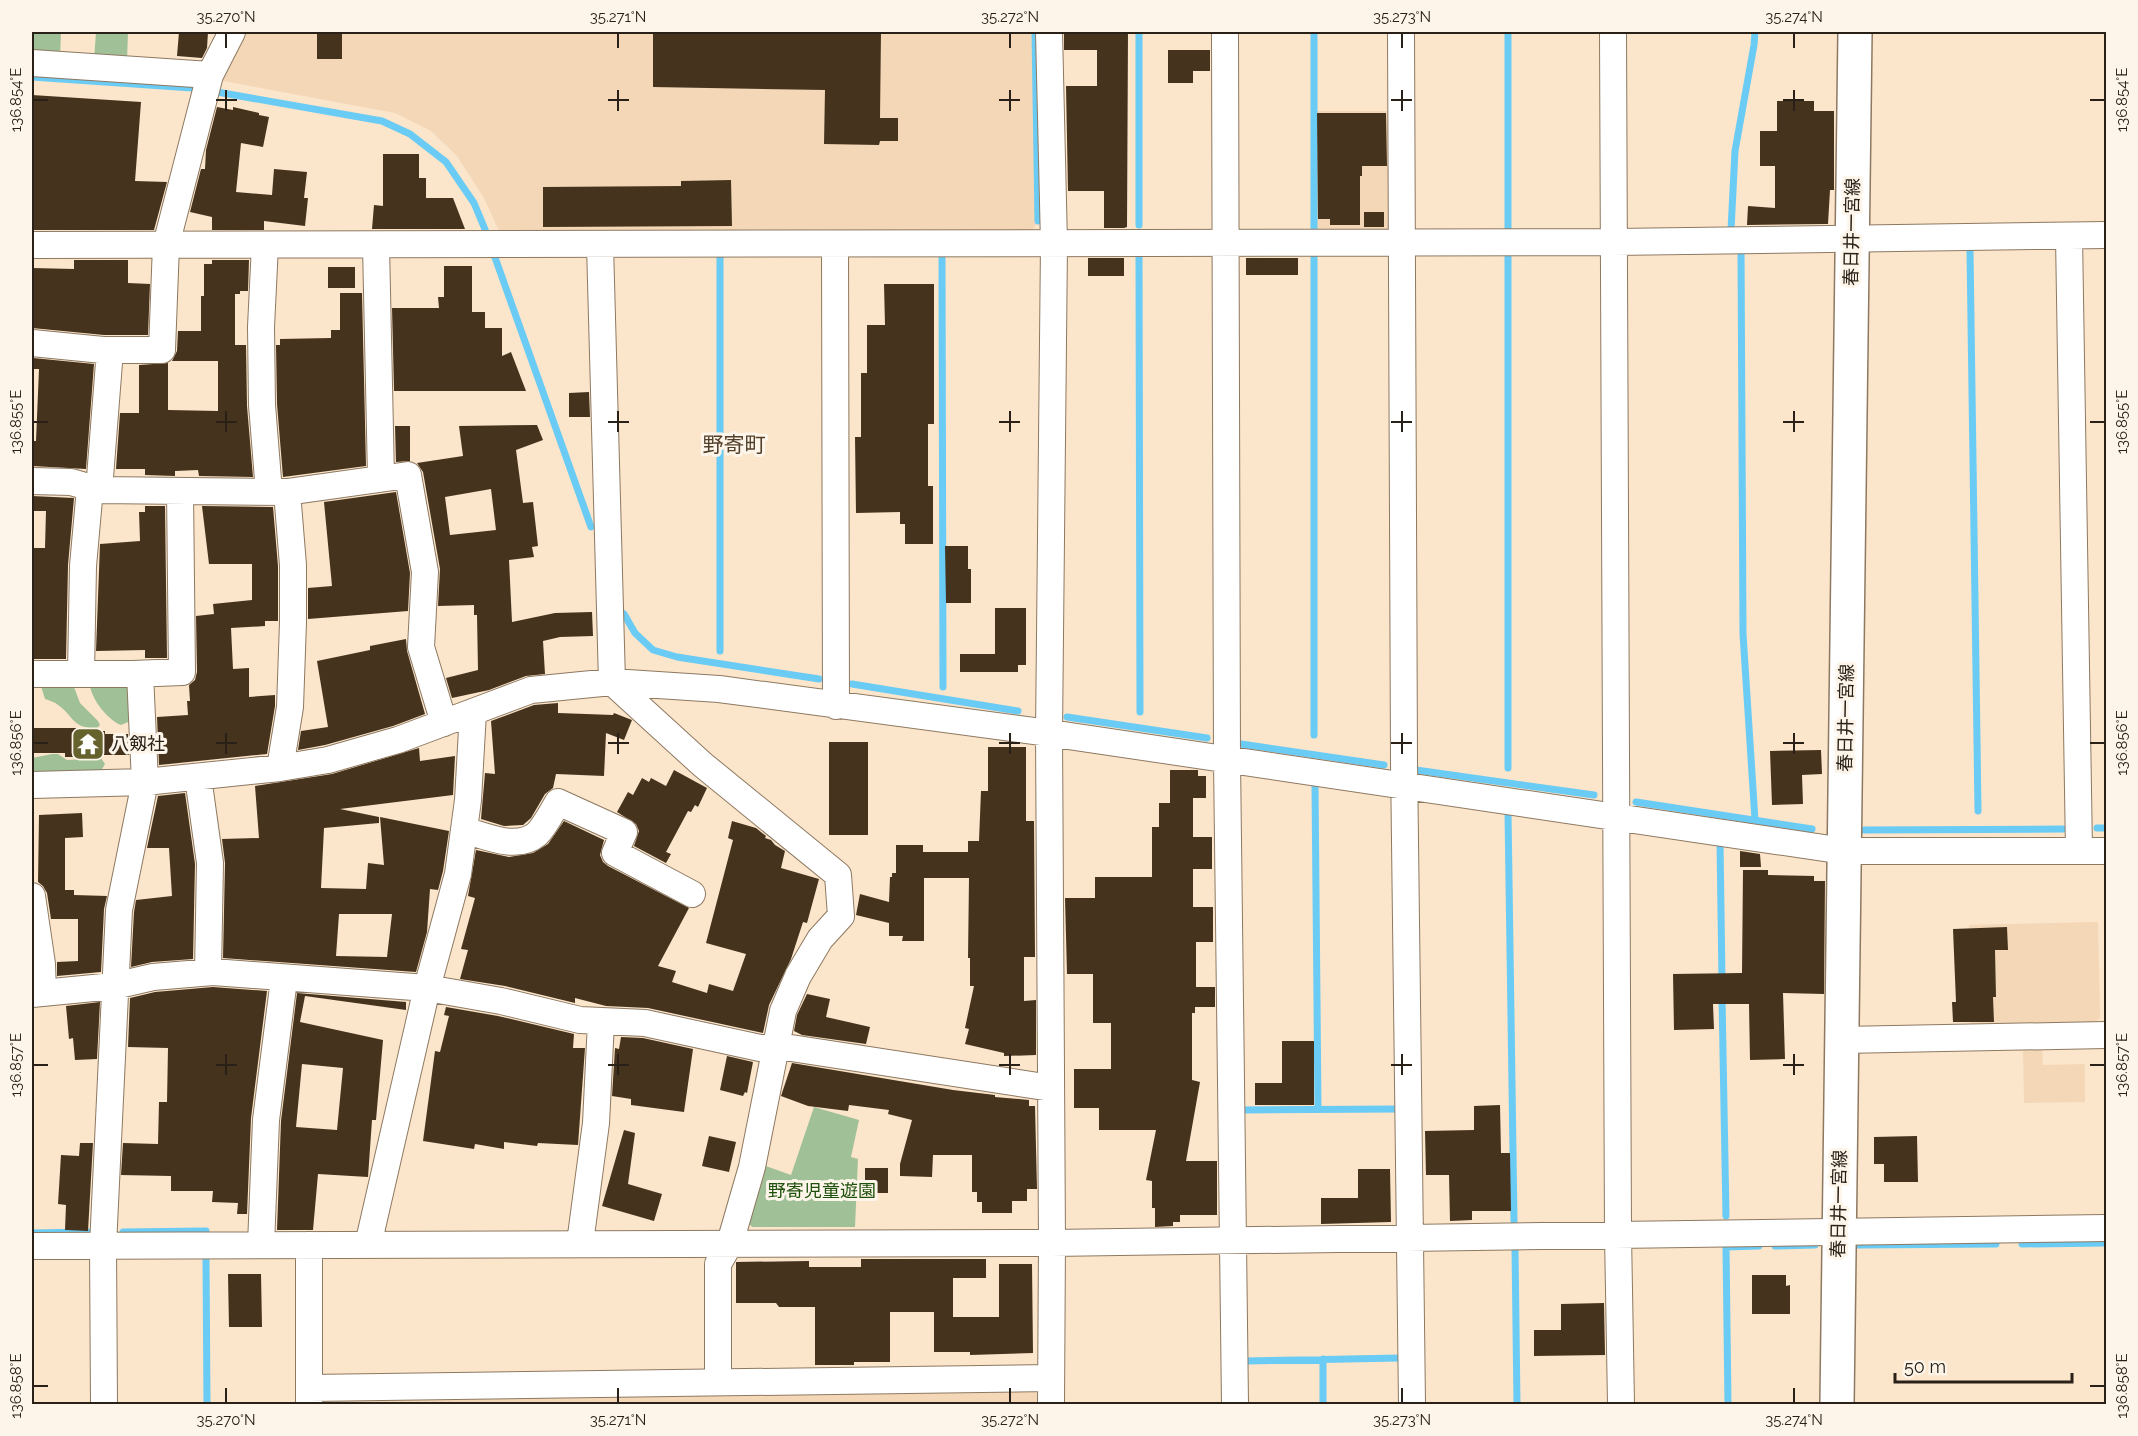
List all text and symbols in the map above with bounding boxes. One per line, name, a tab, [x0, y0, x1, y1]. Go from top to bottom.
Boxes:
text: 35.270°N	[196, 8, 256, 26]
text: 35.271°N	[590, 8, 646, 26]
text: 35.272°N	[981, 8, 1039, 26]
text: 35.273°N	[1373, 8, 1431, 26]
text: 35.274°N	[1765, 8, 1823, 26]
text: 136.854°E	[7, 68, 25, 132]
text: 136.854°E	[2113, 68, 2131, 132]
street label: 春日井一宮線	[1840, 178, 1863, 286]
text: 136.855°E	[7, 390, 25, 454]
text: 136.855°E	[2113, 390, 2131, 454]
district label: 野寄町	[703, 432, 766, 457]
street label: 春日井一宮線	[1834, 664, 1857, 772]
text: 136.856°E	[7, 710, 25, 776]
text: 136.856°E	[2113, 710, 2131, 776]
temple icon: 八剱社	[70, 726, 106, 762]
place label: 八剱社	[111, 733, 165, 754]
text: 136.857°E	[7, 1033, 25, 1097]
text: 136.857°E	[2113, 1033, 2131, 1097]
street label: 春日井一宮線	[1827, 1150, 1850, 1258]
park label: 野寄児童遊園	[768, 1180, 876, 1201]
scale bar	[1895, 1346, 2072, 1384]
text: 136.858°E	[7, 1353, 25, 1419]
text: 136.858°E	[2113, 1353, 2131, 1419]
text: 50 m	[1904, 1356, 1946, 1377]
text: 35.270°N	[196, 1411, 256, 1429]
text: 35.271°N	[590, 1411, 646, 1429]
text: 35.272°N	[981, 1411, 1039, 1429]
text: 35.273°N	[1373, 1411, 1431, 1429]
text: 35.274°N	[1765, 1411, 1823, 1429]

